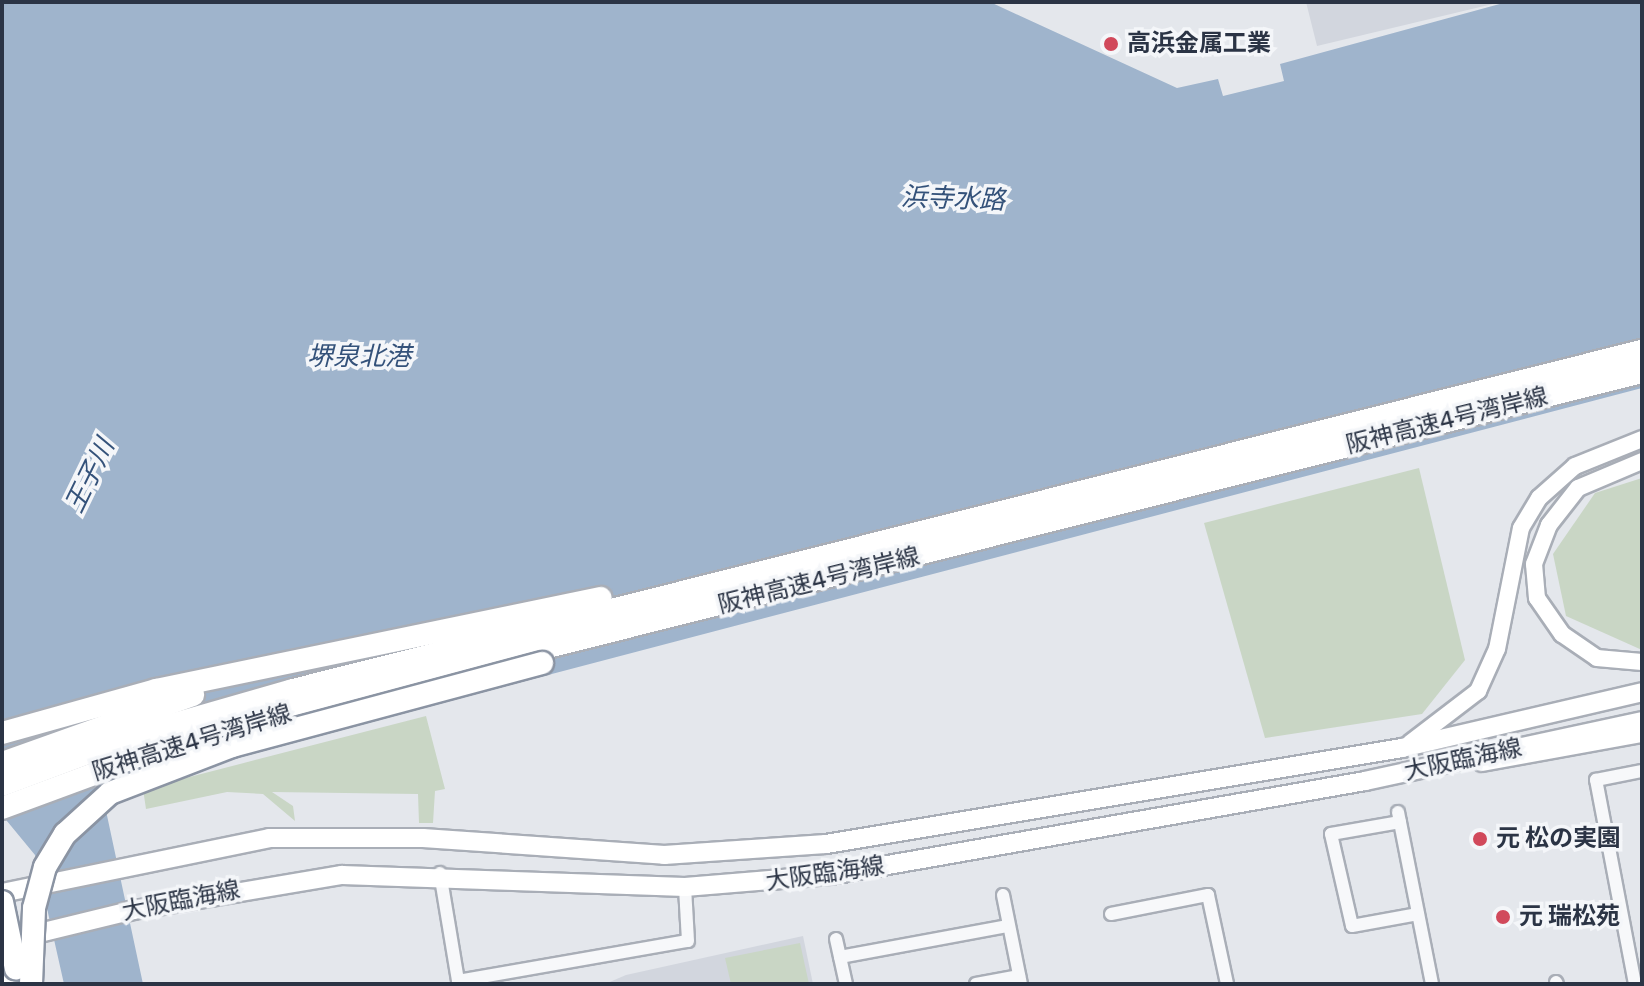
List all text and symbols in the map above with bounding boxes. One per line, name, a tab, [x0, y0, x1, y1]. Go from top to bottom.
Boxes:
place label: 高浜金属工業	[1127, 30, 1271, 58]
marker: 高浜金属工業	[1102, 35, 1120, 53]
water label: 浜寺水路	[900, 182, 1006, 216]
water label: 堺泉北港	[307, 341, 411, 373]
street label: 阪神高速4号湾岸線	[1343, 382, 1551, 460]
water label: 王子川	[59, 434, 121, 518]
street label: 阪神高速4号湾岸線	[715, 542, 923, 620]
street label: 阪神高速4号湾岸線	[89, 699, 295, 787]
street label: 大阪臨海線	[1401, 733, 1525, 787]
place label: 元 松の実園	[1496, 825, 1621, 853]
marker: 元 松の実園	[1471, 830, 1489, 848]
street label: 大阪臨海線	[764, 851, 886, 897]
street label: 大阪臨海線	[119, 875, 243, 927]
place label: 元 瑞松苑	[1519, 903, 1620, 931]
marker: 元 瑞松苑	[1494, 908, 1512, 926]

